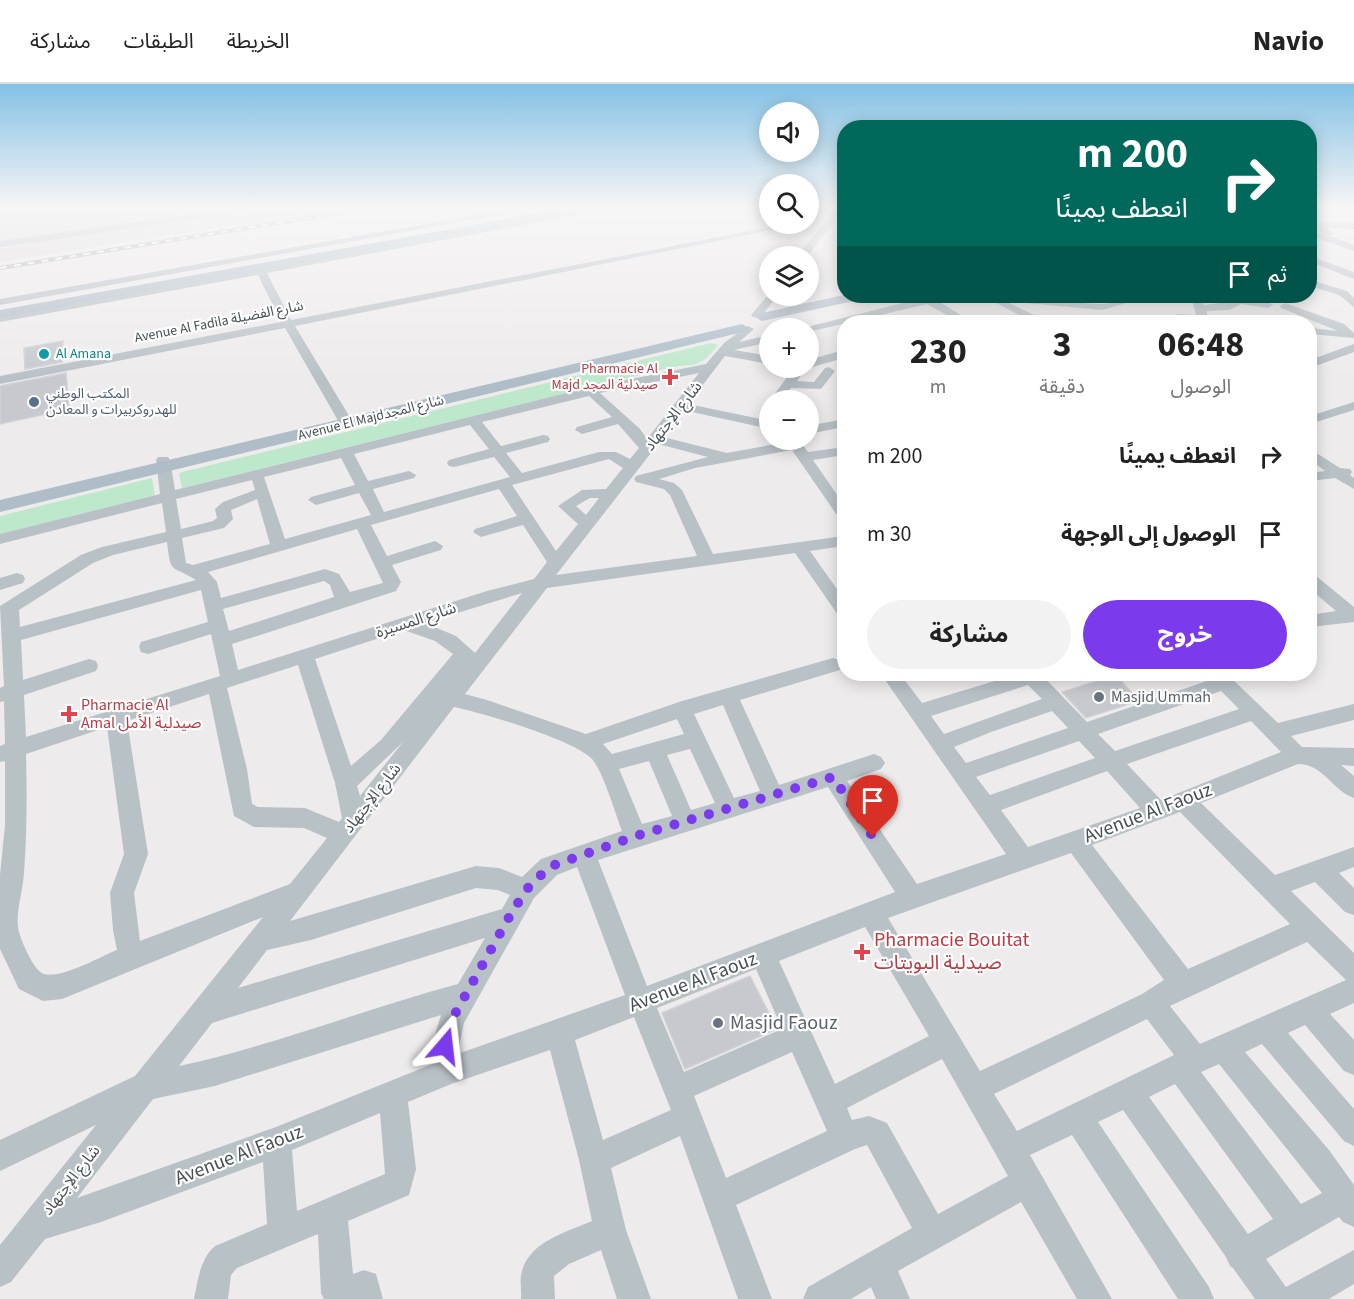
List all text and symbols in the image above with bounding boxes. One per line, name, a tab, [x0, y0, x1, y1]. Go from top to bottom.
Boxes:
text: Navio	[1253, 21, 1324, 61]
text: مشاركة	[30, 26, 91, 56]
text: الطبقات	[124, 26, 194, 56]
text: الخريطة	[227, 26, 290, 56]
map controls	[759, 102, 819, 450]
button: sound	[759, 102, 819, 162]
text: 200 m	[1077, 124, 1188, 184]
icon: right	[1209, 144, 1287, 222]
button: search	[759, 174, 819, 234]
text: انعطف يمينًا	[1055, 189, 1188, 228]
button: layers	[759, 246, 819, 306]
icon: arrive	[1223, 258, 1256, 291]
text: ثم	[1268, 259, 1287, 291]
street label: Avenue Al Fadila شارع الفضيلة	[133, 296, 305, 348]
button: +	[759, 318, 819, 378]
text: 3	[1053, 319, 1072, 370]
text: 06:48	[1158, 319, 1244, 370]
text: 230	[910, 326, 967, 377]
place label: Al Amana	[56, 344, 111, 364]
marker: Al Amana	[37, 347, 51, 361]
place label: Pharmacie Al Majd صيدلية المجد	[552, 359, 658, 395]
marker: Pharmacie Al Majd صيدلية المجد	[663, 370, 677, 384]
text: m	[930, 373, 946, 401]
text: دقيقة	[1039, 373, 1085, 401]
text: الوصول	[1171, 373, 1231, 401]
street label: شارع الإجتهاد	[639, 376, 708, 456]
place label: المكتب الوطني للهدروكربيرات و المعادن	[46, 384, 177, 420]
street label: Avenue El Majdشارع المجد	[296, 390, 446, 446]
button: −	[759, 390, 819, 450]
marker: المكتب الوطني للهدروكربيرات و المعادن	[27, 395, 41, 409]
text: 200 m	[867, 440, 922, 472]
text: انعطف يمينًا	[1119, 440, 1236, 472]
icon: right	[1254, 440, 1287, 473]
text: 30 m	[867, 518, 912, 550]
text: الوصول إلى الوجهة	[1061, 518, 1236, 550]
icon: arrive	[1254, 518, 1287, 551]
street label: شارع المسيرة	[373, 597, 459, 644]
button: مشاركة	[867, 600, 1071, 669]
button: خروج	[1083, 600, 1287, 669]
place label: Masjid Ummah	[1111, 686, 1211, 708]
marker: Masjid Ummah	[1092, 690, 1106, 704]
place label: Pharmacie Al Amal صيدلية الأمل	[81, 694, 202, 734]
marker: Pharmacie Al Amal صيدلية الأمل	[62, 707, 76, 721]
street label: شارع الإجتهاد	[338, 758, 407, 838]
pin	[847, 775, 898, 837]
street label: Avenue Al Faouz	[1080, 776, 1216, 850]
icon: arrive	[856, 784, 889, 817]
place label: Pharmacie Bouitat صيدلية البويتات	[874, 926, 1029, 977]
street label: Avenue Al Faouz	[625, 945, 761, 1019]
marker: Pharmacie Bouitat صيدلية البويتات	[855, 945, 869, 959]
place label: Masjid Faouz	[730, 1009, 837, 1037]
position arrow	[413, 1014, 477, 1078]
marker: Masjid Faouz	[711, 1016, 725, 1030]
street label: Avenue Al Faouz	[171, 1118, 307, 1192]
street label: شارع الإجتهاد	[37, 1140, 106, 1220]

